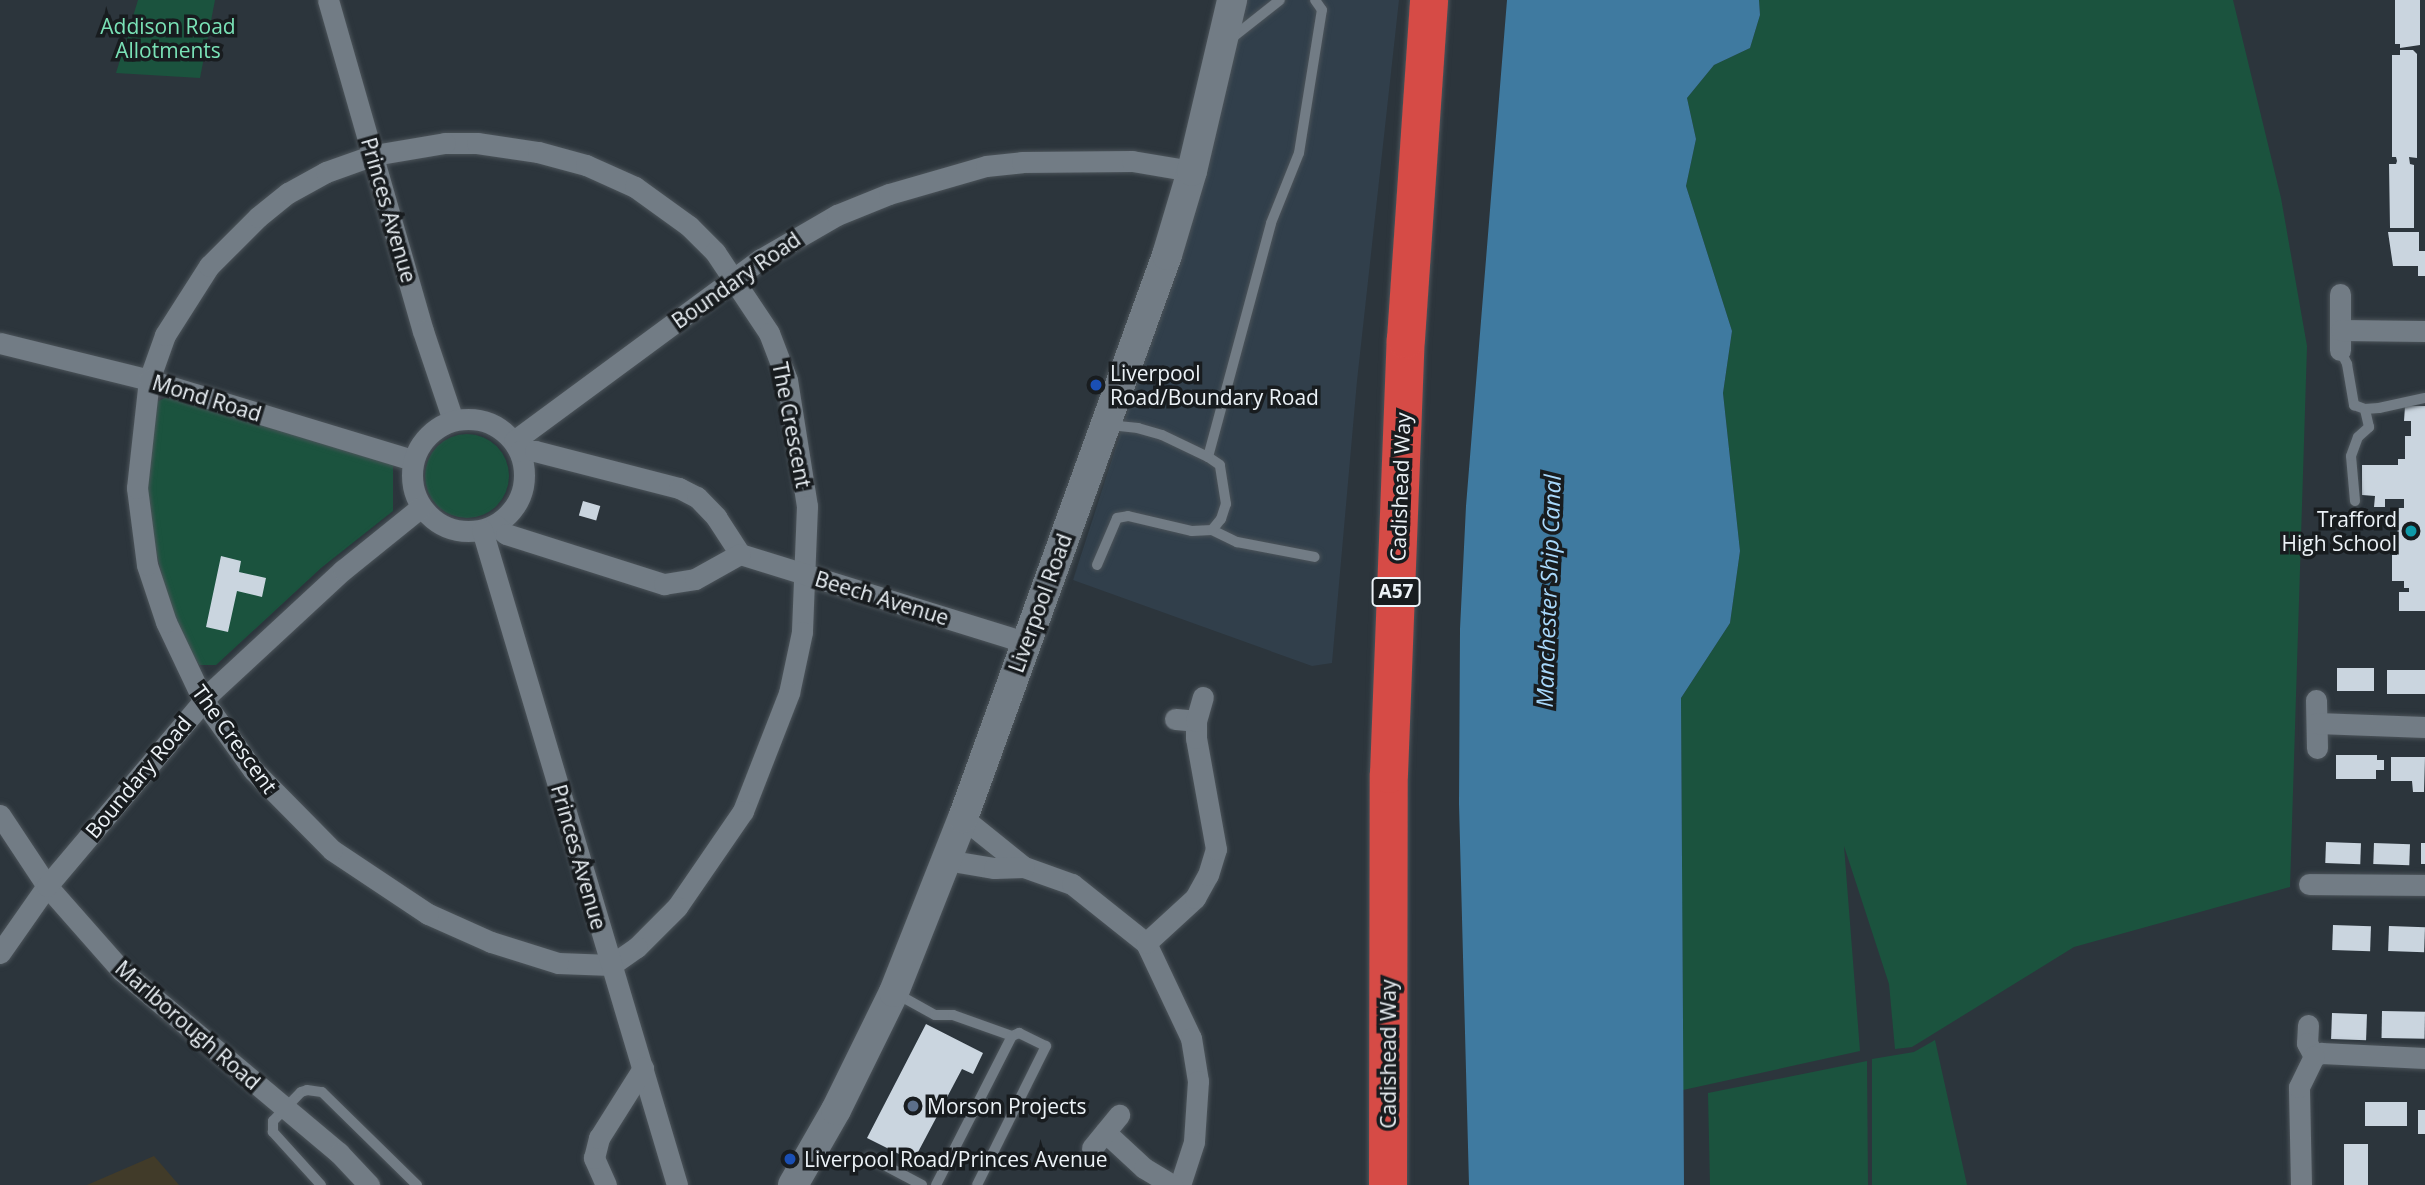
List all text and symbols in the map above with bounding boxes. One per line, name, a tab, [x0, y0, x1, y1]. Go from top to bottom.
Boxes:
park label: Addison Road Allotments	[100, 13, 236, 63]
street label: Princes Avenue	[356, 135, 422, 285]
street label: Boundary Road	[667, 226, 805, 334]
street label: The Crescent	[767, 360, 817, 490]
place label: Liverpool Road/Boundary Road	[1110, 360, 1319, 410]
street label: Mond Road	[149, 369, 265, 427]
marker: Liverpool Road/Boundary Road	[1088, 377, 1104, 393]
street label: Cadishead Way	[1385, 412, 1415, 562]
water label: Manchester Ship Canal	[1530, 474, 1566, 708]
place label: Trafford High School	[2281, 506, 2397, 556]
marker: Trafford High School	[2403, 523, 2419, 539]
street label: Liverpool Road	[1003, 530, 1077, 676]
street label: Beech Avenue	[812, 566, 952, 630]
road number: A57	[1372, 576, 1420, 608]
street label: The Crescent	[187, 680, 283, 798]
street label: Boundary Road	[80, 711, 196, 843]
street label: Princes Avenue	[546, 782, 612, 932]
street label: Marlborough Road	[110, 955, 266, 1095]
street label: Cadishead Way	[1375, 979, 1401, 1129]
place label: Morson Projects	[927, 1093, 1087, 1119]
marker: Morson Projects	[905, 1098, 921, 1114]
place label: Liverpool Road/Princes Avenue	[804, 1146, 1108, 1172]
marker: Liverpool Road/Princes Avenue	[782, 1151, 798, 1167]

